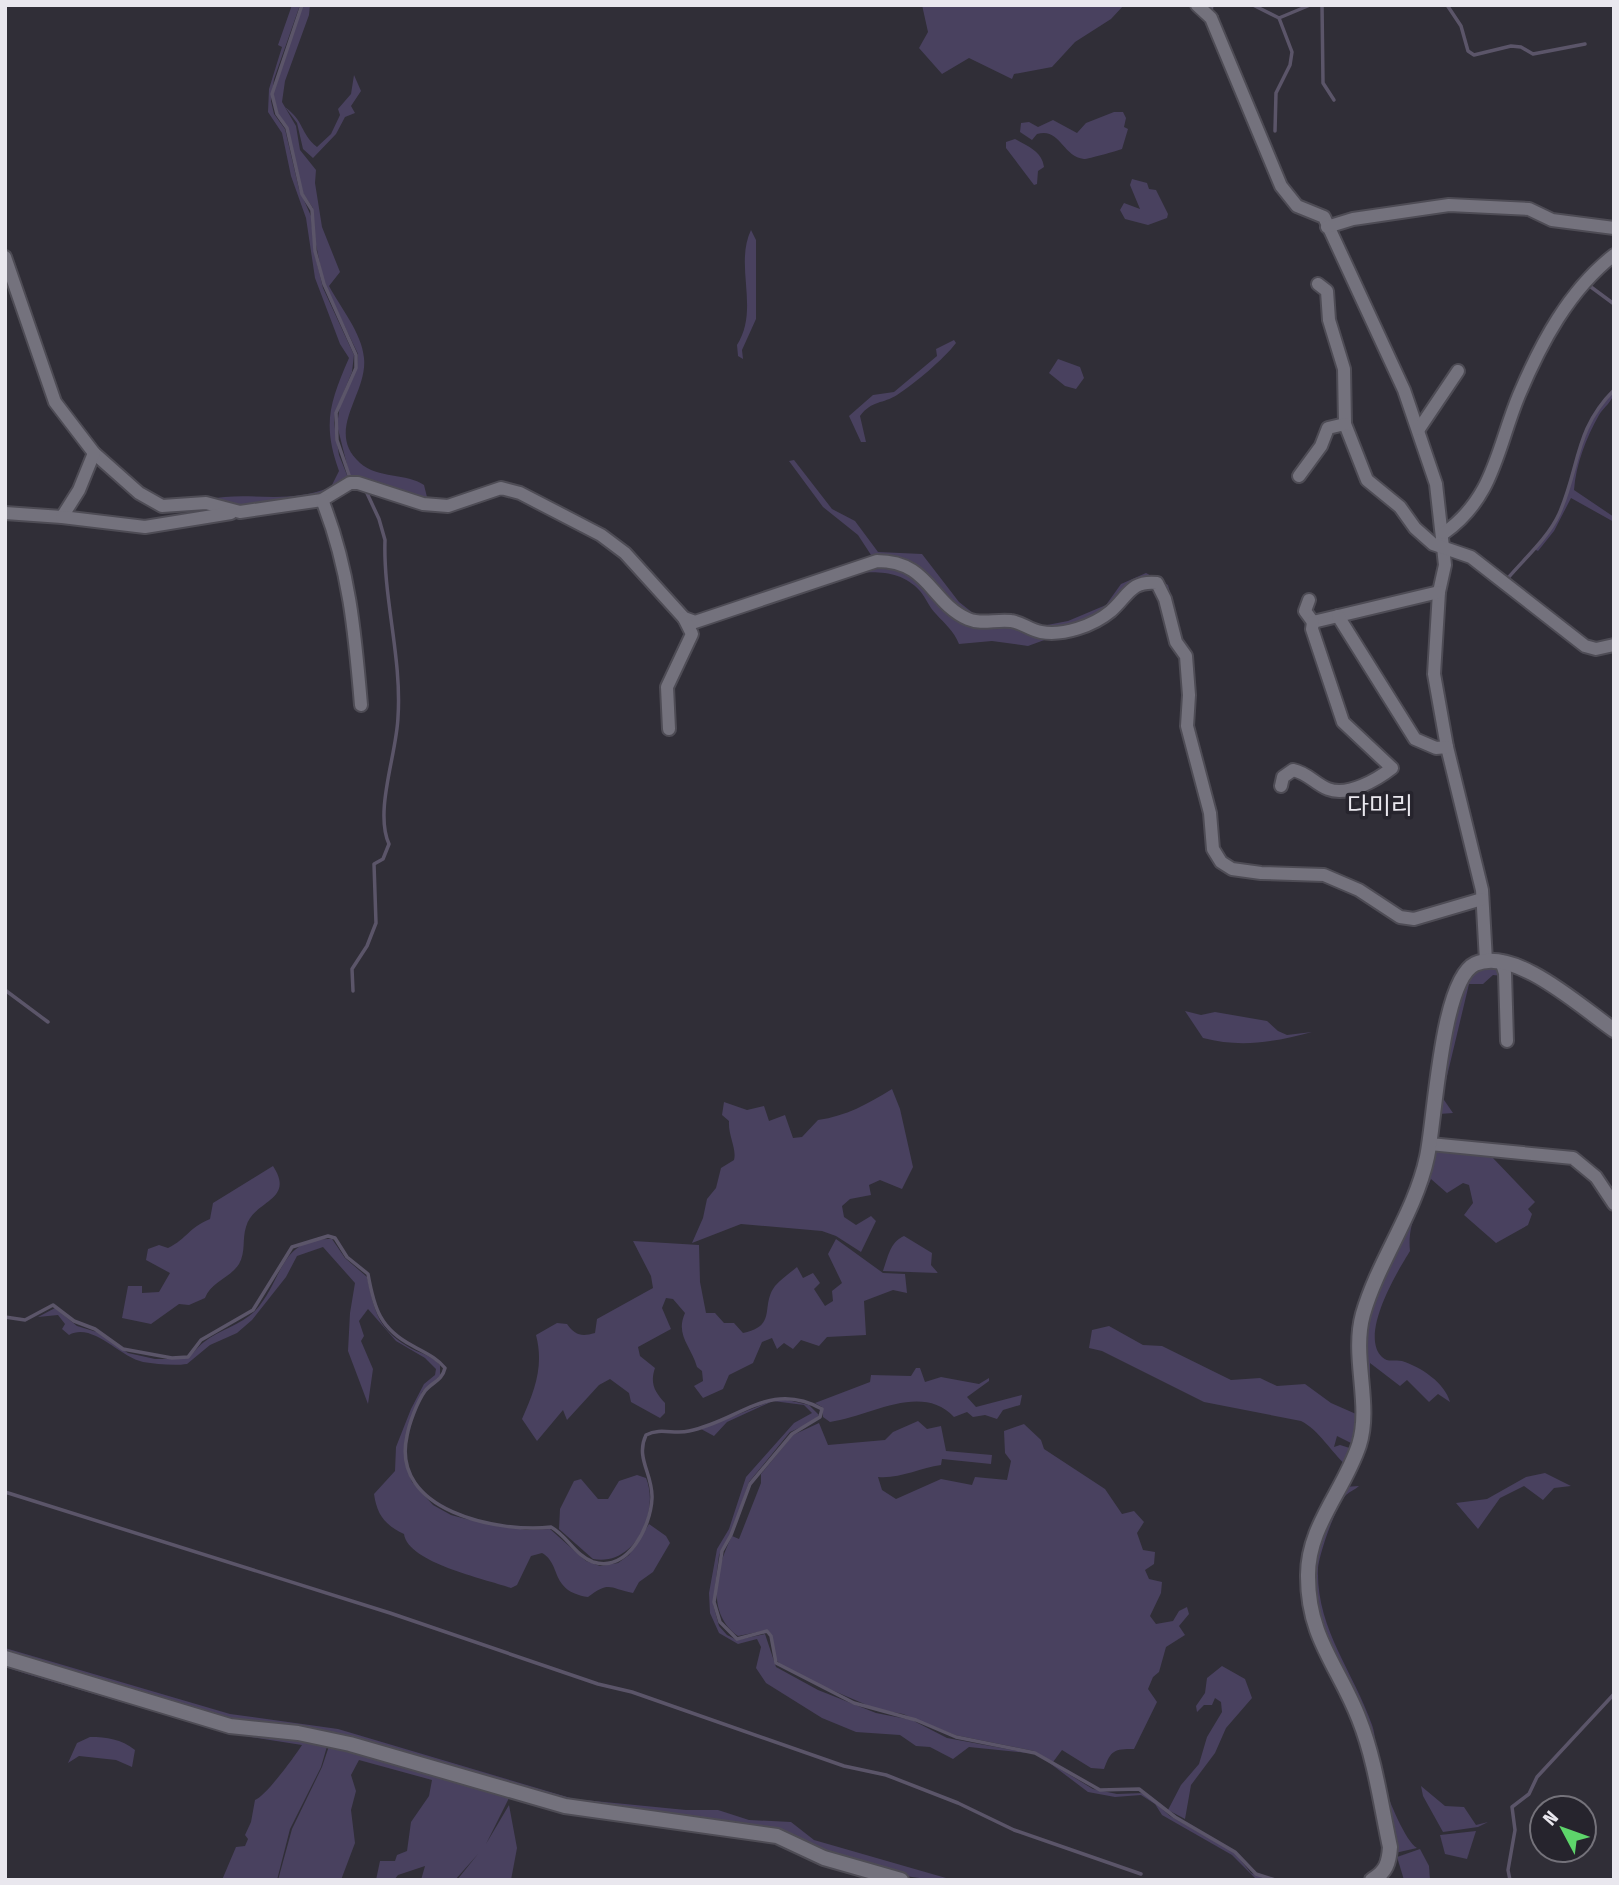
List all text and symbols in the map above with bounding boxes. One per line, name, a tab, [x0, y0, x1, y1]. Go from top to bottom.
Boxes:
district label: 다미리	[1347, 792, 1413, 820]
north arrow	[1528, 1794, 1598, 1864]
text: N	[1538, 1806, 1563, 1830]

